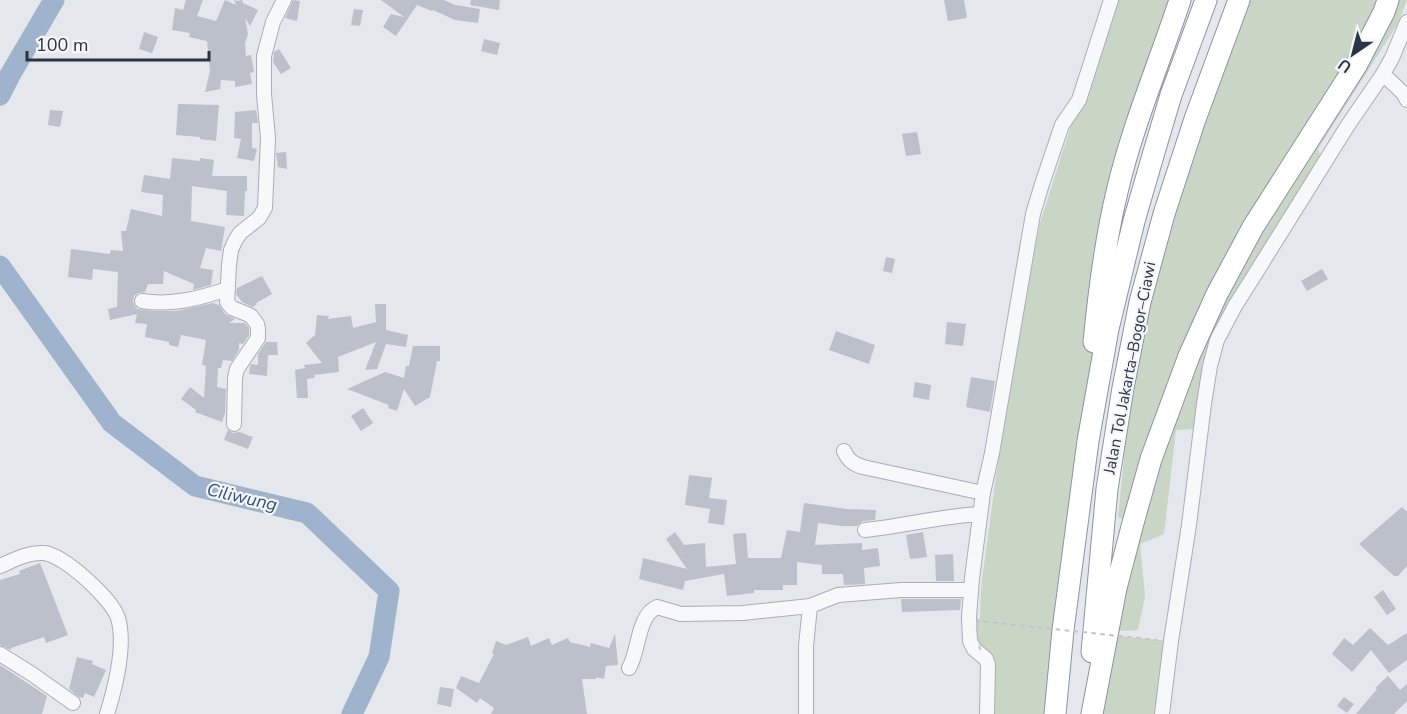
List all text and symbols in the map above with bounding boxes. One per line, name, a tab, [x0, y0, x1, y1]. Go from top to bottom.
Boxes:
scale bar	[27, 24, 208, 62]
north arrow	[1323, 24, 1383, 84]
text: 100 m	[36, 33, 88, 57]
text: U	[1334, 53, 1356, 78]
street label: Jalan Tol Jakarta–Bogor–Ciawi	[1098, 260, 1161, 477]
water label: Ciliwung	[204, 477, 280, 517]

